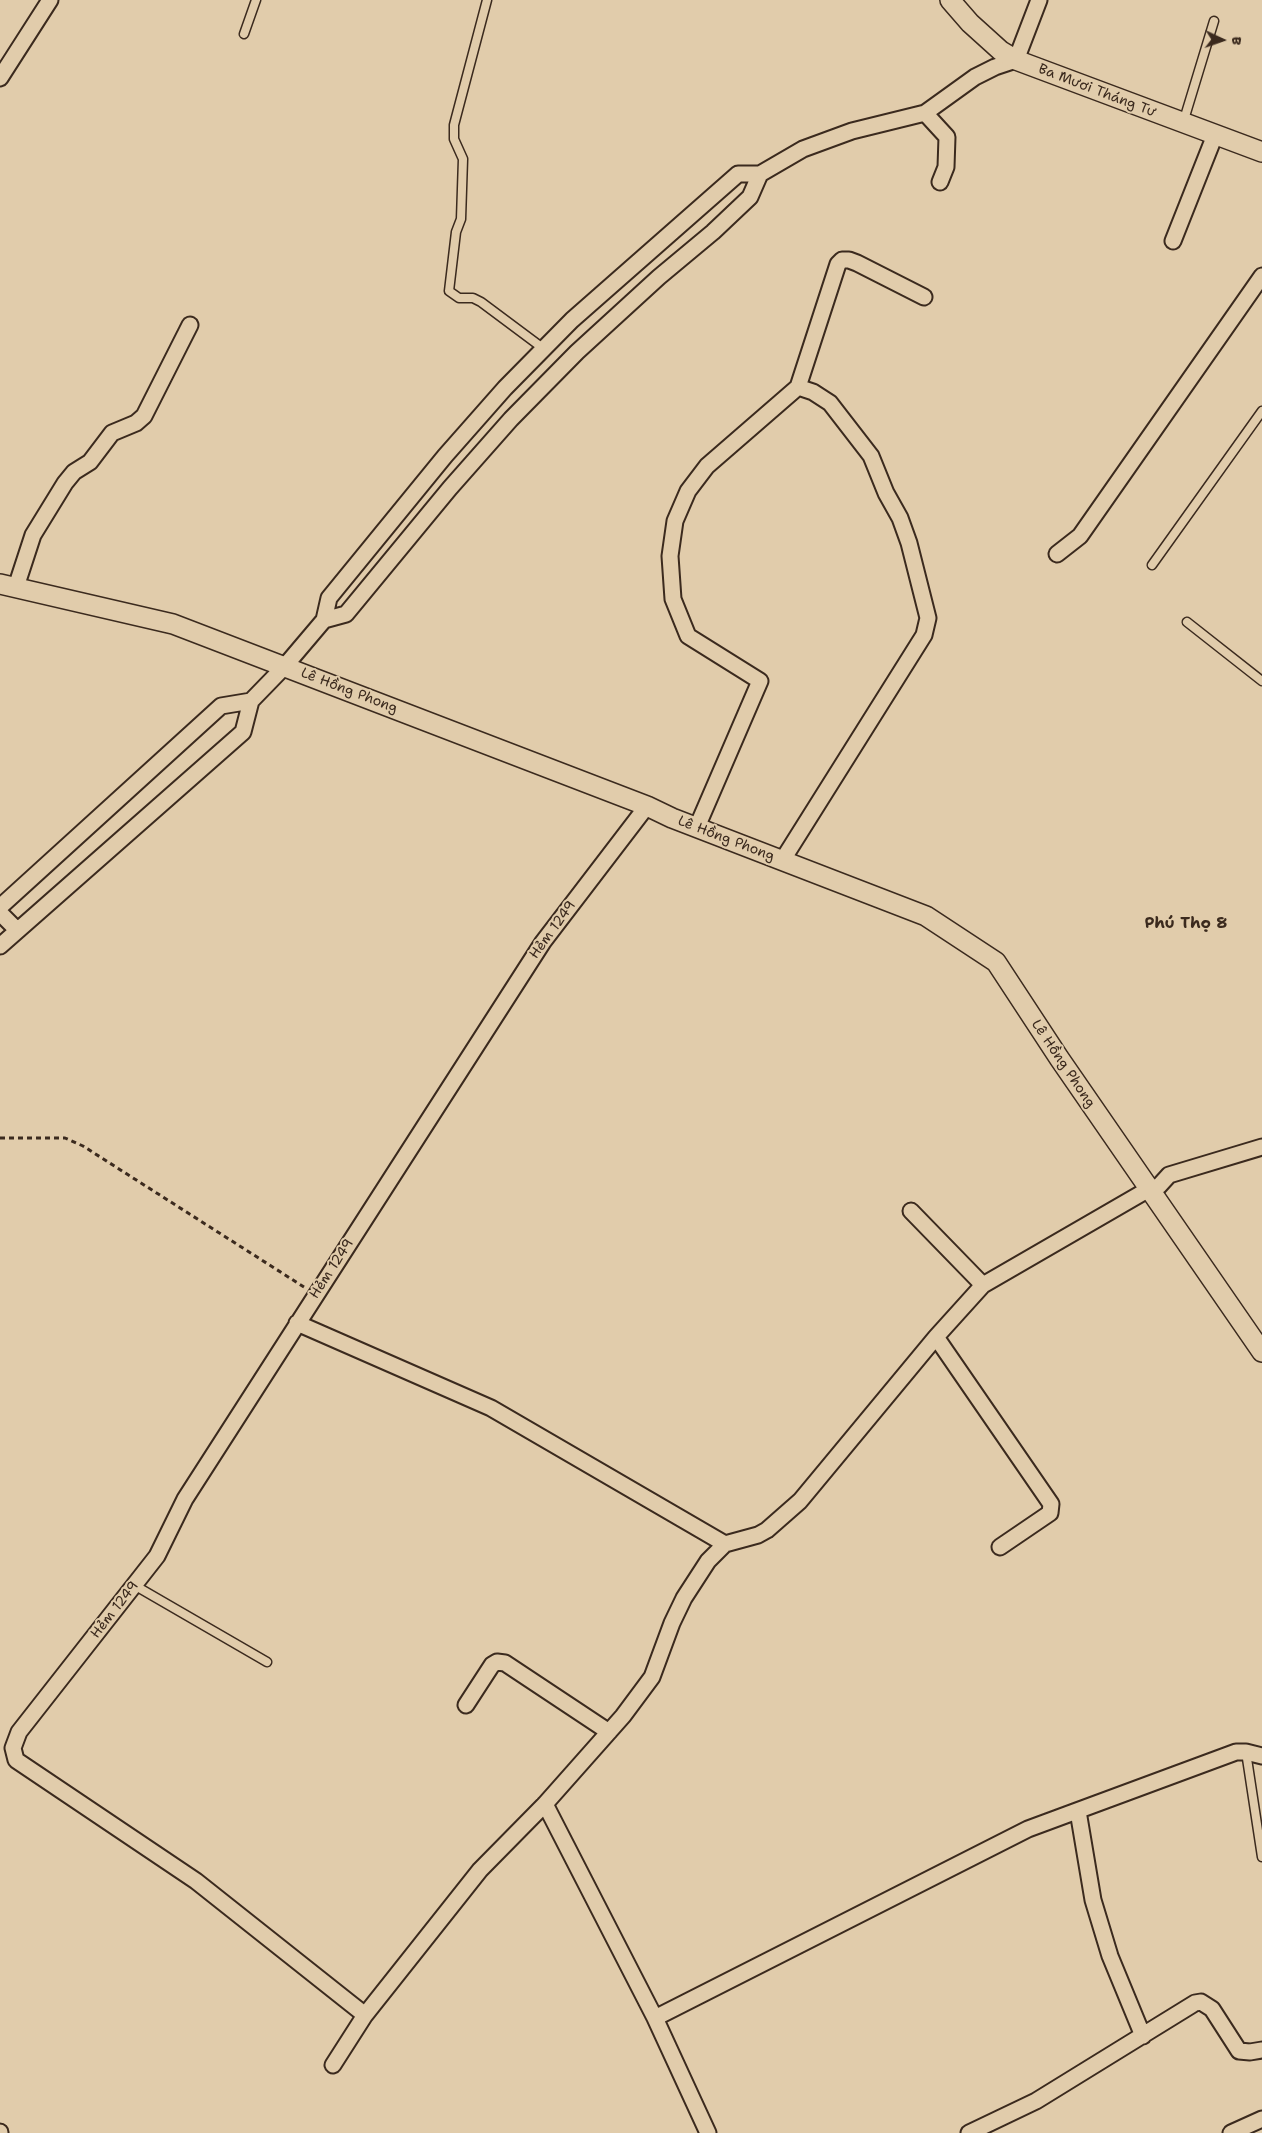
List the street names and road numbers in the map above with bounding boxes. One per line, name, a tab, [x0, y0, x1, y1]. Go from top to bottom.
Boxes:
street label: Ba Mươi Tháng Tư	[1036, 61, 1158, 121]
street label: Lê Hồng Phong	[298, 665, 400, 717]
street label: Lê Hồng Phong	[675, 813, 777, 865]
street label: Hẻm 1249	[526, 898, 580, 962]
street label: Lê Hồng Phong	[1027, 1017, 1099, 1111]
street label: Hẻm 1249	[307, 1236, 357, 1302]
street label: Hẻm 1249	[88, 1578, 142, 1642]

